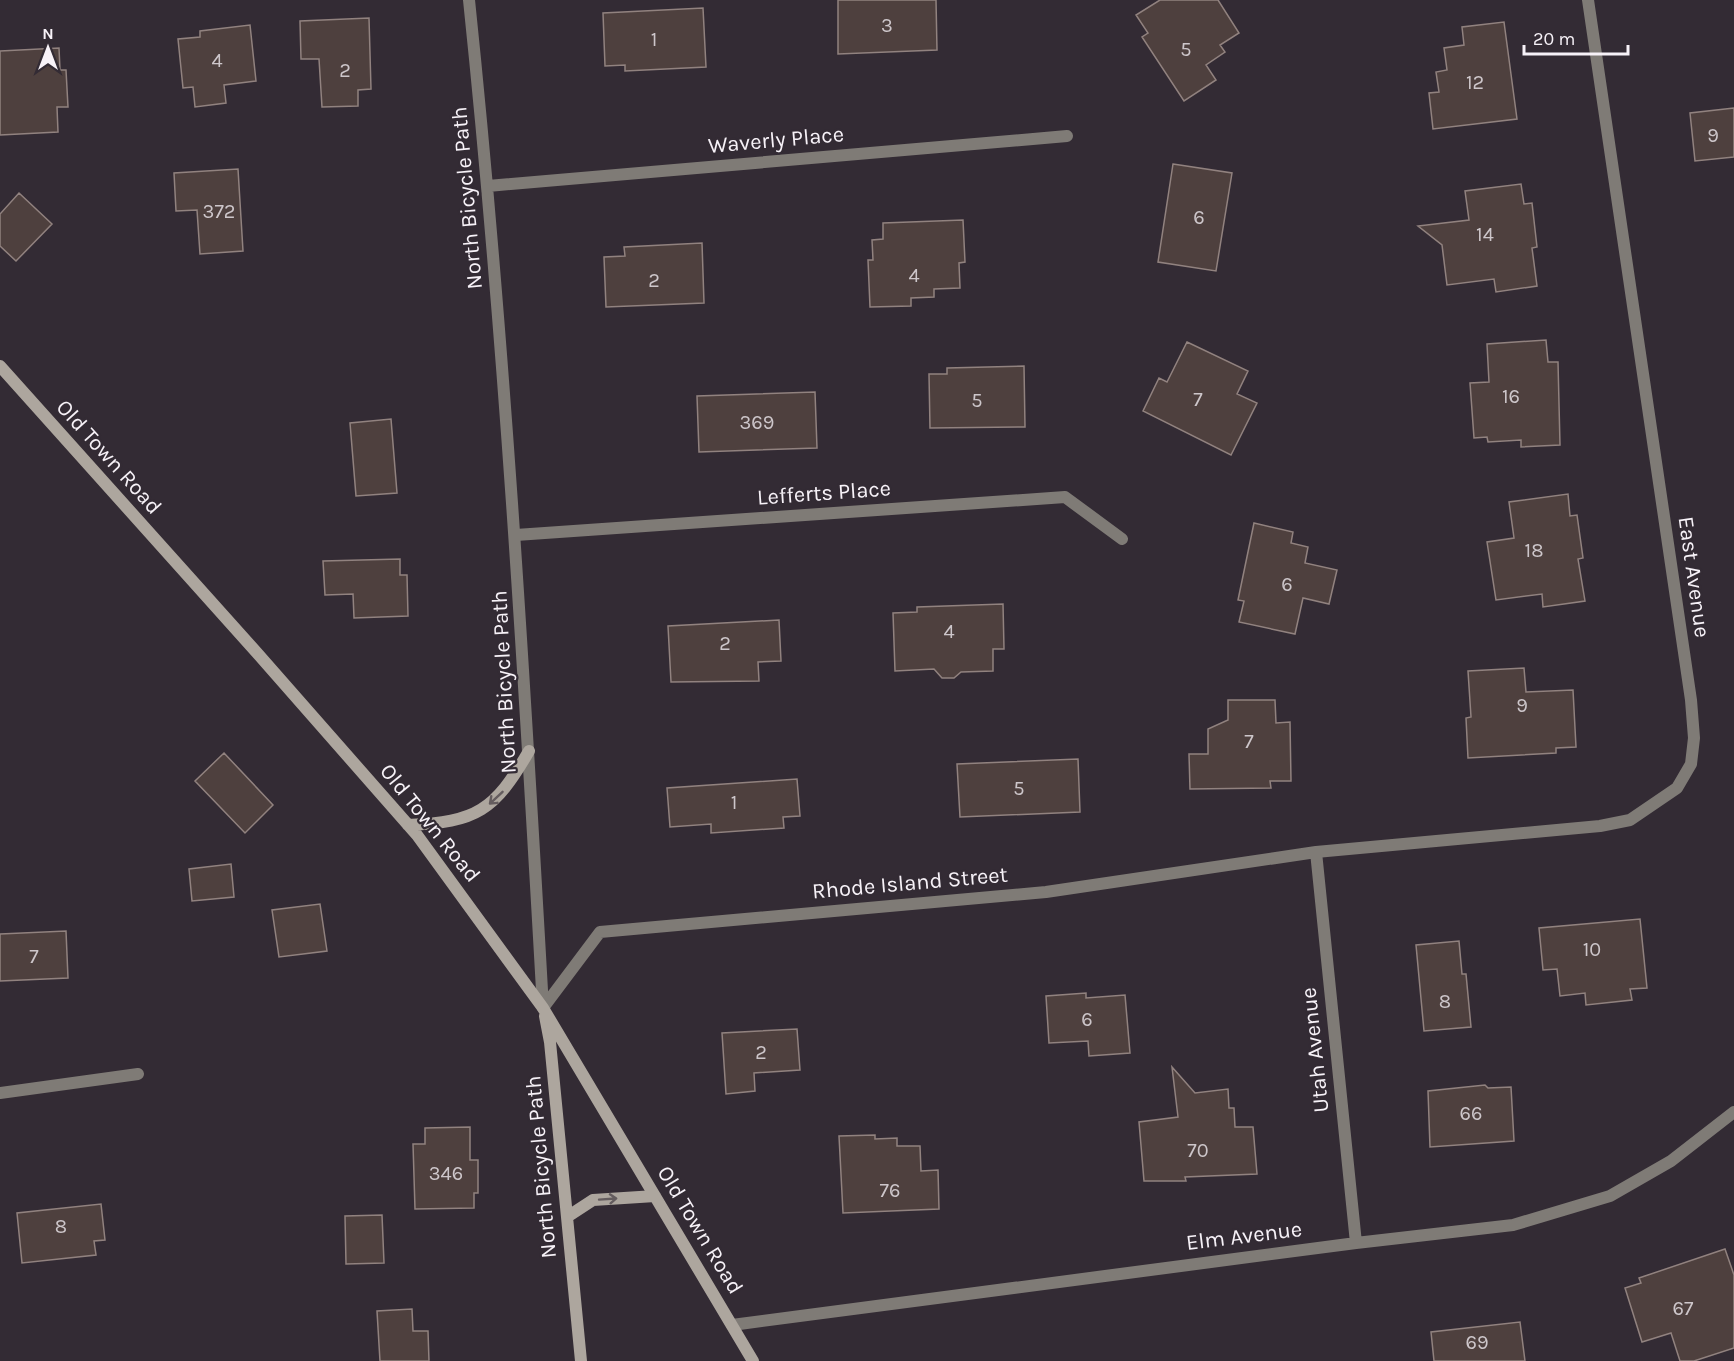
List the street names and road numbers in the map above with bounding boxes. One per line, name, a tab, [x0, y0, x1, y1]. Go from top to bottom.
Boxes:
street label: North Bicycle Path	[446, 105, 488, 291]
street label: Waverly Place	[707, 121, 845, 159]
street label: Old Town Road	[51, 394, 167, 520]
street label: Lefferts Place	[756, 475, 892, 511]
street label: East Avenue	[1673, 515, 1715, 639]
street label: North Bicycle Path	[486, 590, 522, 774]
street label: Old Town Road	[374, 758, 486, 888]
street label: Rhode Island Street	[811, 861, 1009, 905]
street label: Utah Avenue	[1296, 986, 1334, 1114]
street label: North Bicycle Path	[520, 1074, 562, 1260]
street label: Old Town Road	[652, 1161, 748, 1299]
street label: Elm Avenue	[1184, 1216, 1304, 1256]

